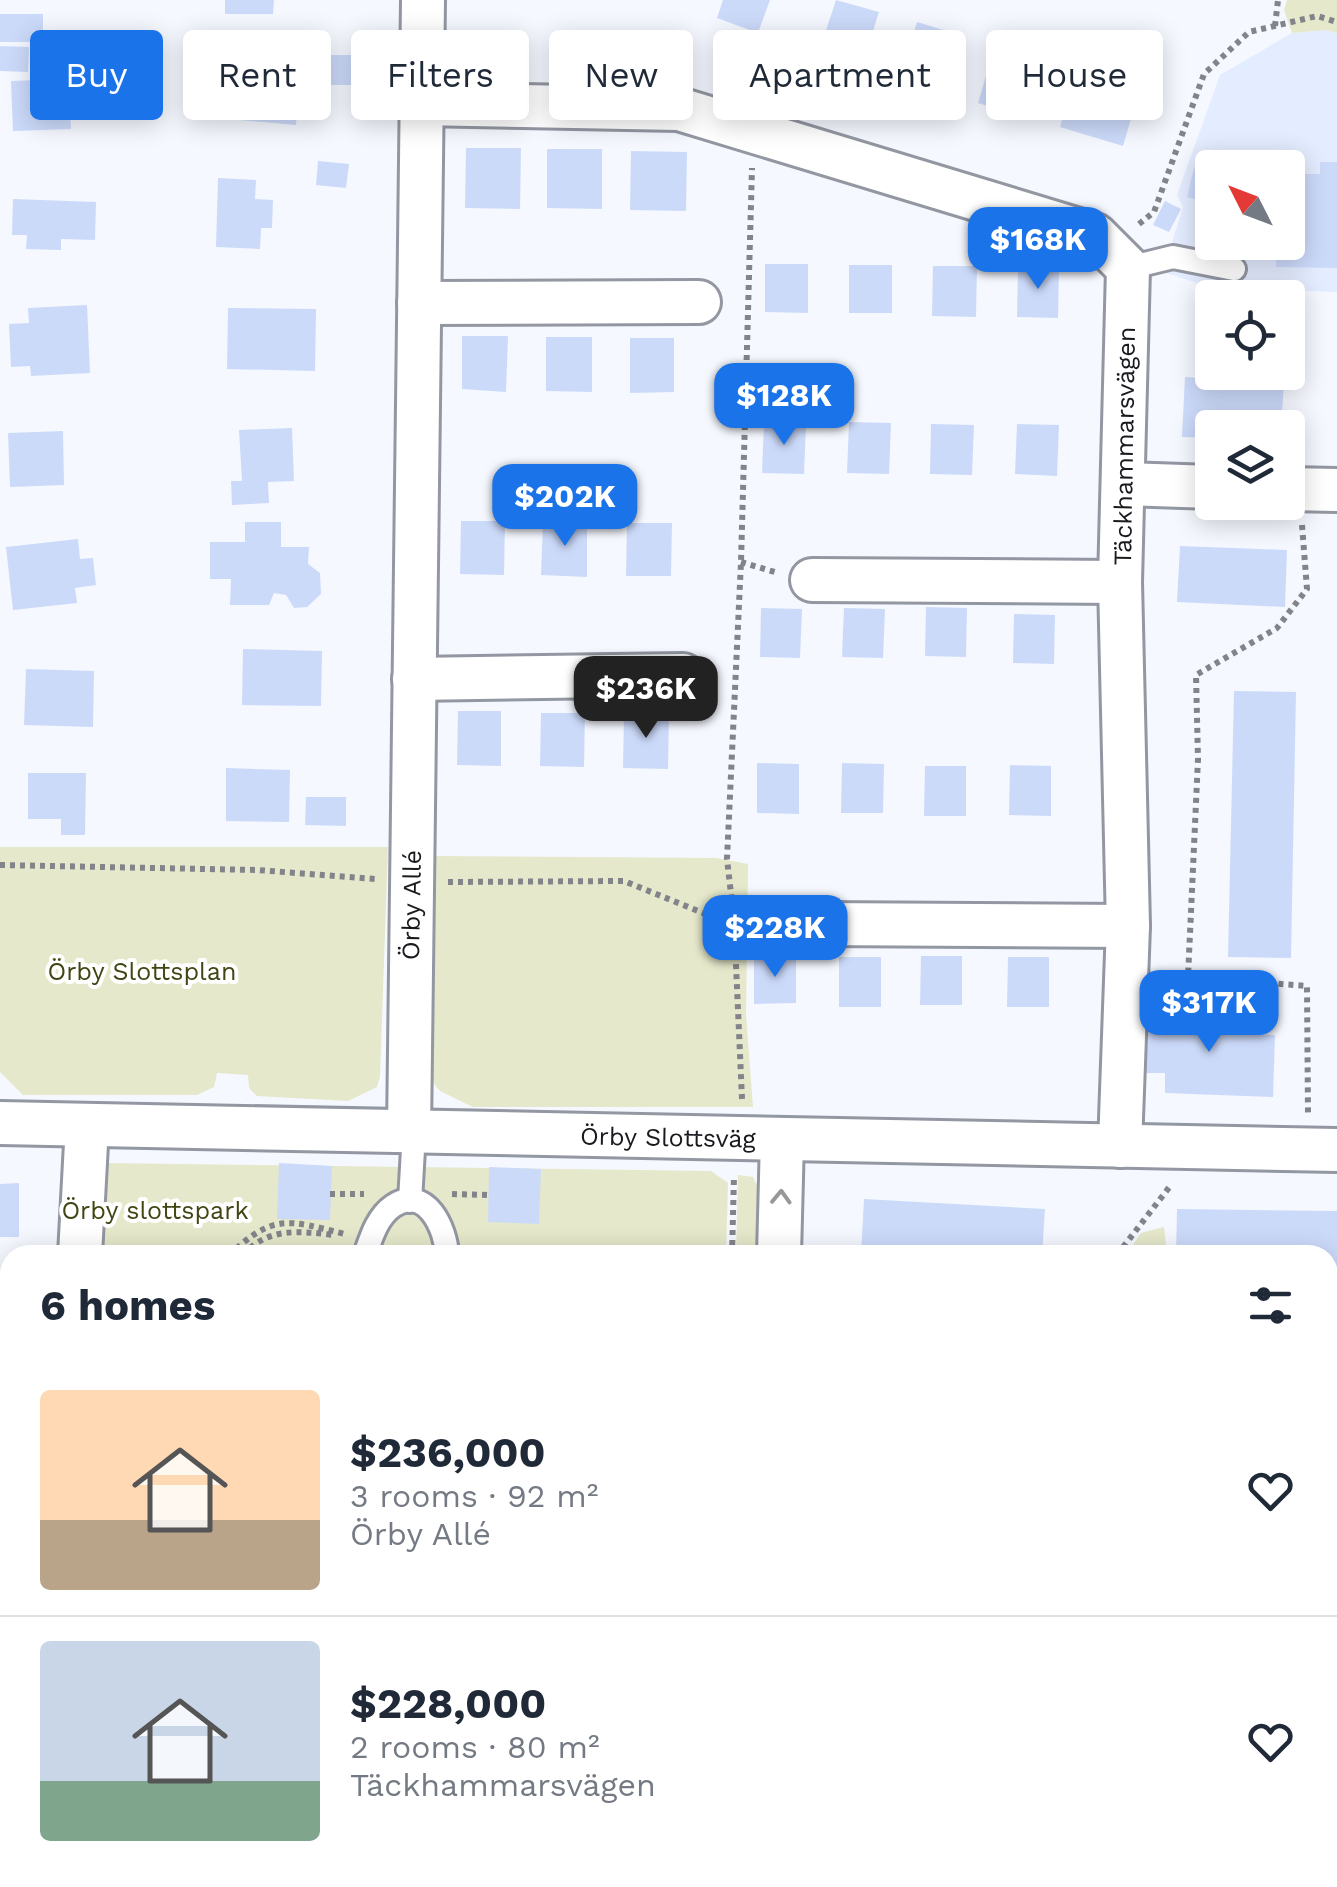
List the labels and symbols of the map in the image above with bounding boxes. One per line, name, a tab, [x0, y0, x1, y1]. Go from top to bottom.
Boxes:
north arrow	[1195, 150, 1305, 260]
pin: $168K	[968, 207, 1108, 292]
street label: Täckhammarsvägen	[1108, 326, 1141, 566]
pin: $128K	[714, 363, 854, 448]
pin: $202K	[495, 464, 635, 549]
pin: $236K	[576, 656, 716, 741]
street label: Örby Allé	[396, 850, 427, 960]
pin: $228K	[705, 895, 845, 980]
park label: Örby Slottsplan	[48, 957, 236, 986]
pin: $317K	[1139, 970, 1279, 1055]
street label: Örby Slottsväg	[580, 1121, 757, 1154]
one-way arrow	[770, 1189, 791, 1205]
park label: Örby slottspark	[61, 1196, 249, 1225]

